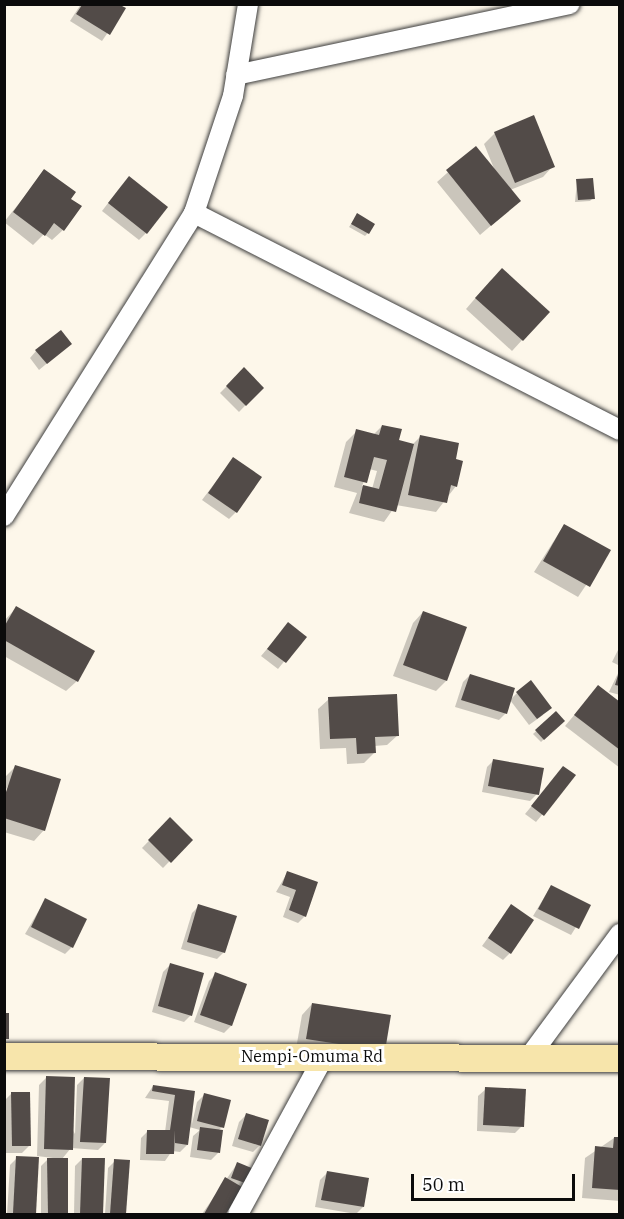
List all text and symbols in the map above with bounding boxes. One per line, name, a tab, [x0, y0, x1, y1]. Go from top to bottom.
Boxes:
street label: Nempi-Omuma Rd	[241, 1046, 383, 1066]
scale bar	[414, 1162, 578, 1200]
text: 50 m	[422, 1173, 465, 1196]

